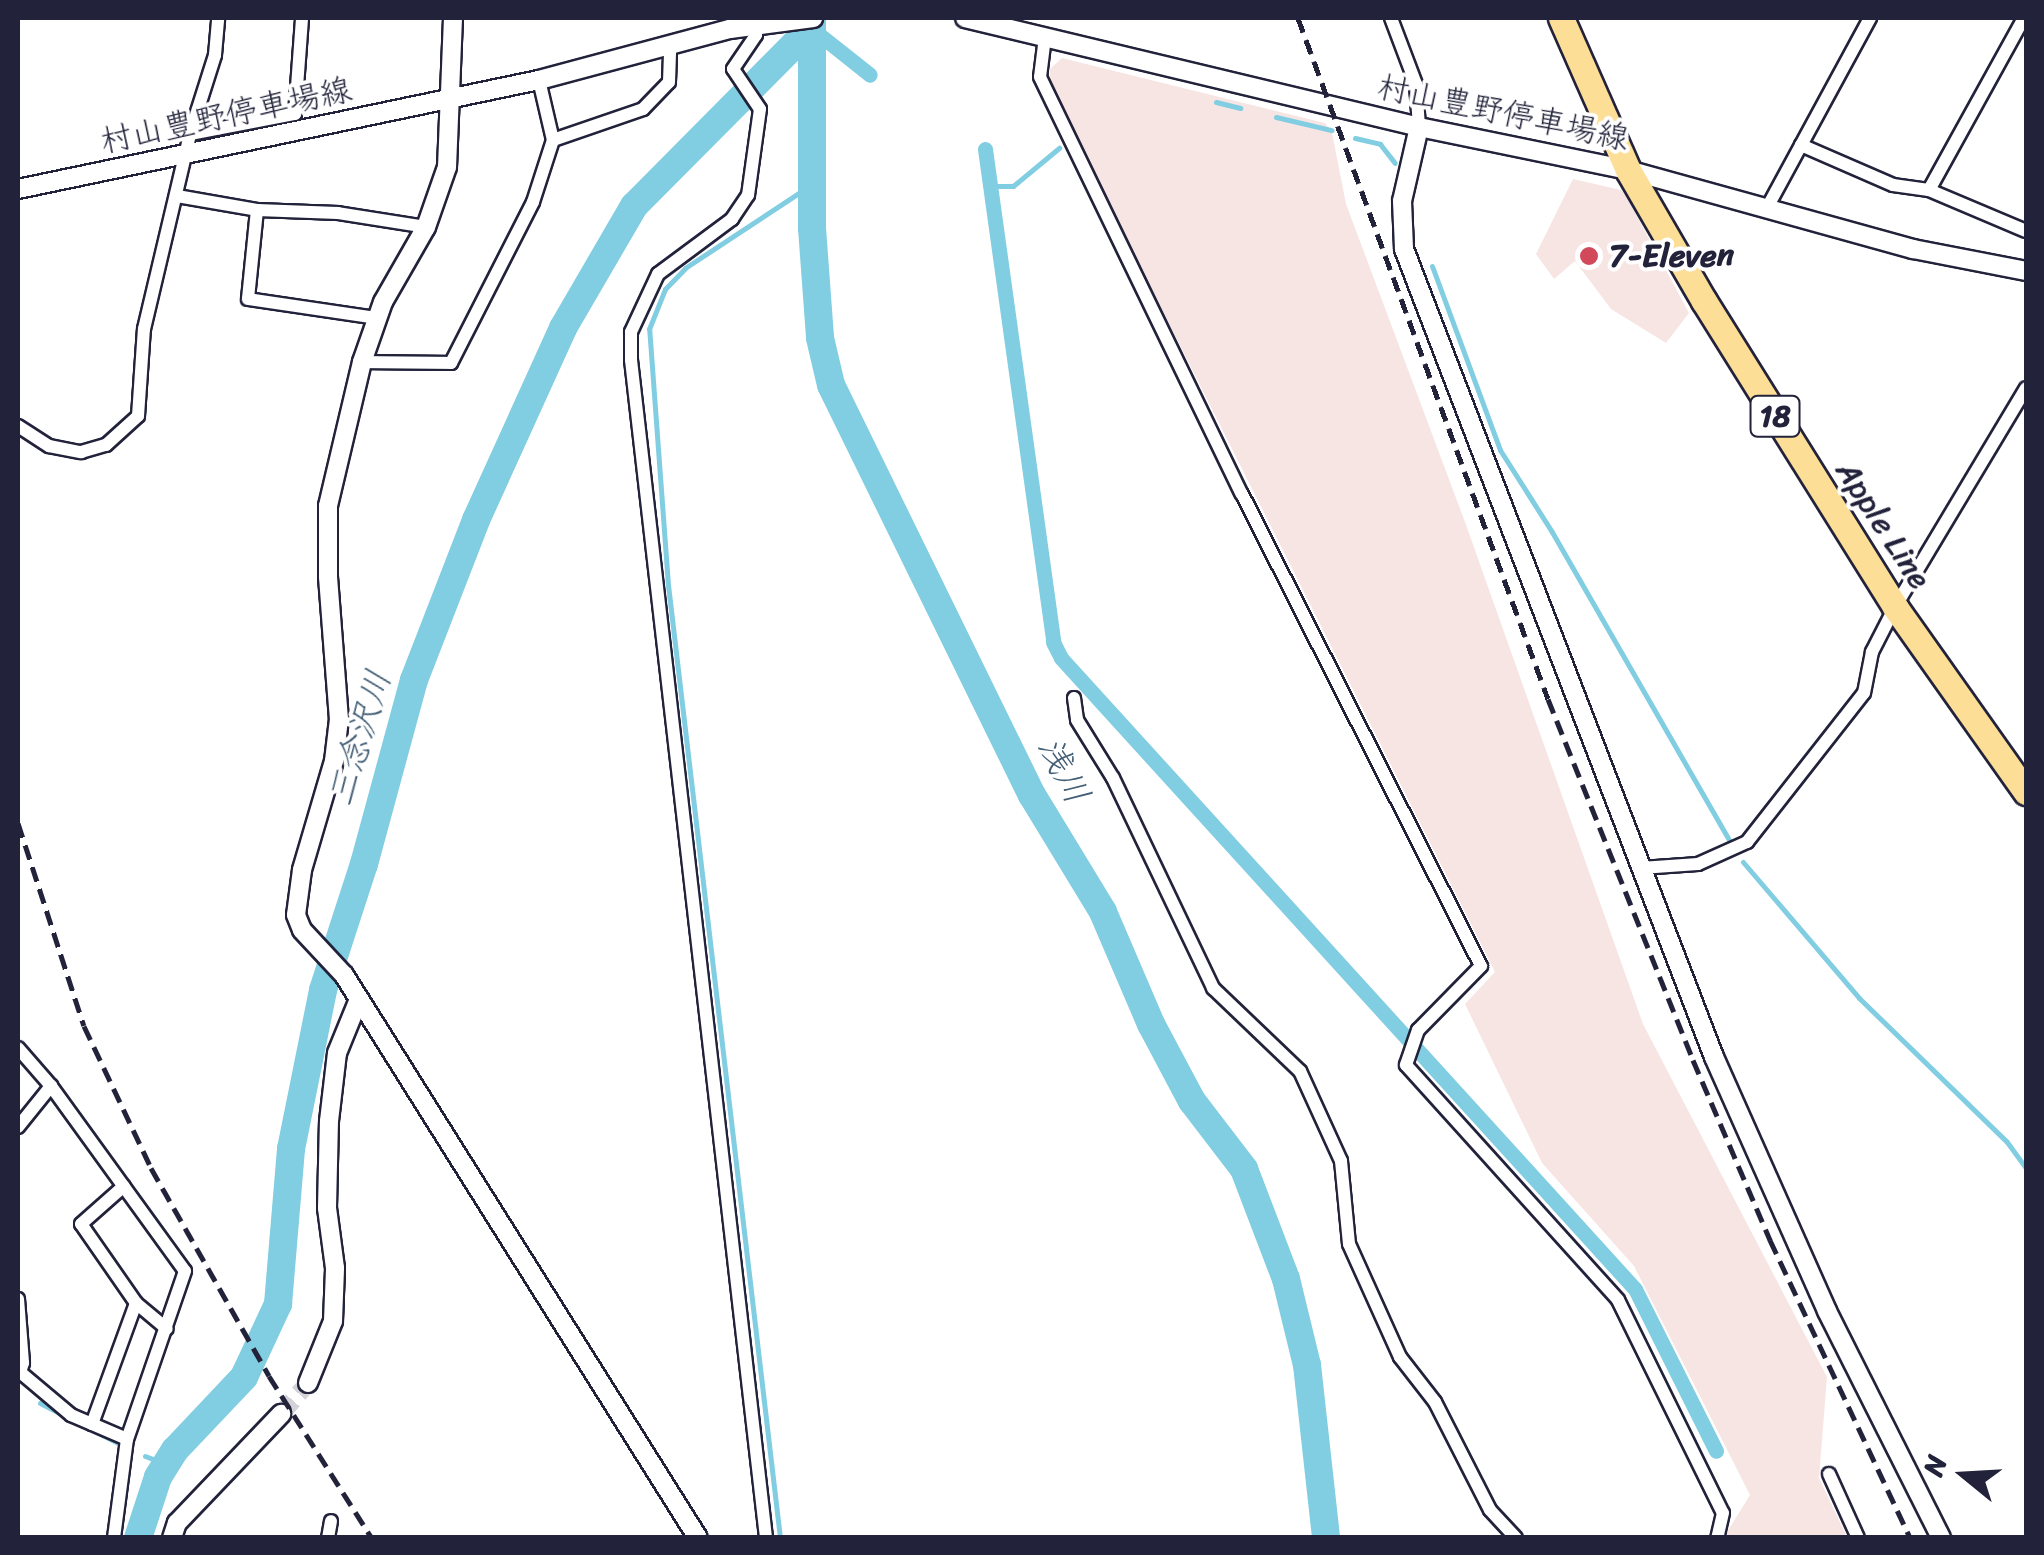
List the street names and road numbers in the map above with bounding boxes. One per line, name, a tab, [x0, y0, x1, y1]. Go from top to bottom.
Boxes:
street label: 村山豊野停車場線	[1374, 68, 1632, 158]
street label: 村山豊野停車場線	[97, 71, 355, 161]
road number: 18	[1748, 391, 1802, 441]
street label: Apple Line	[1827, 453, 1939, 597]

